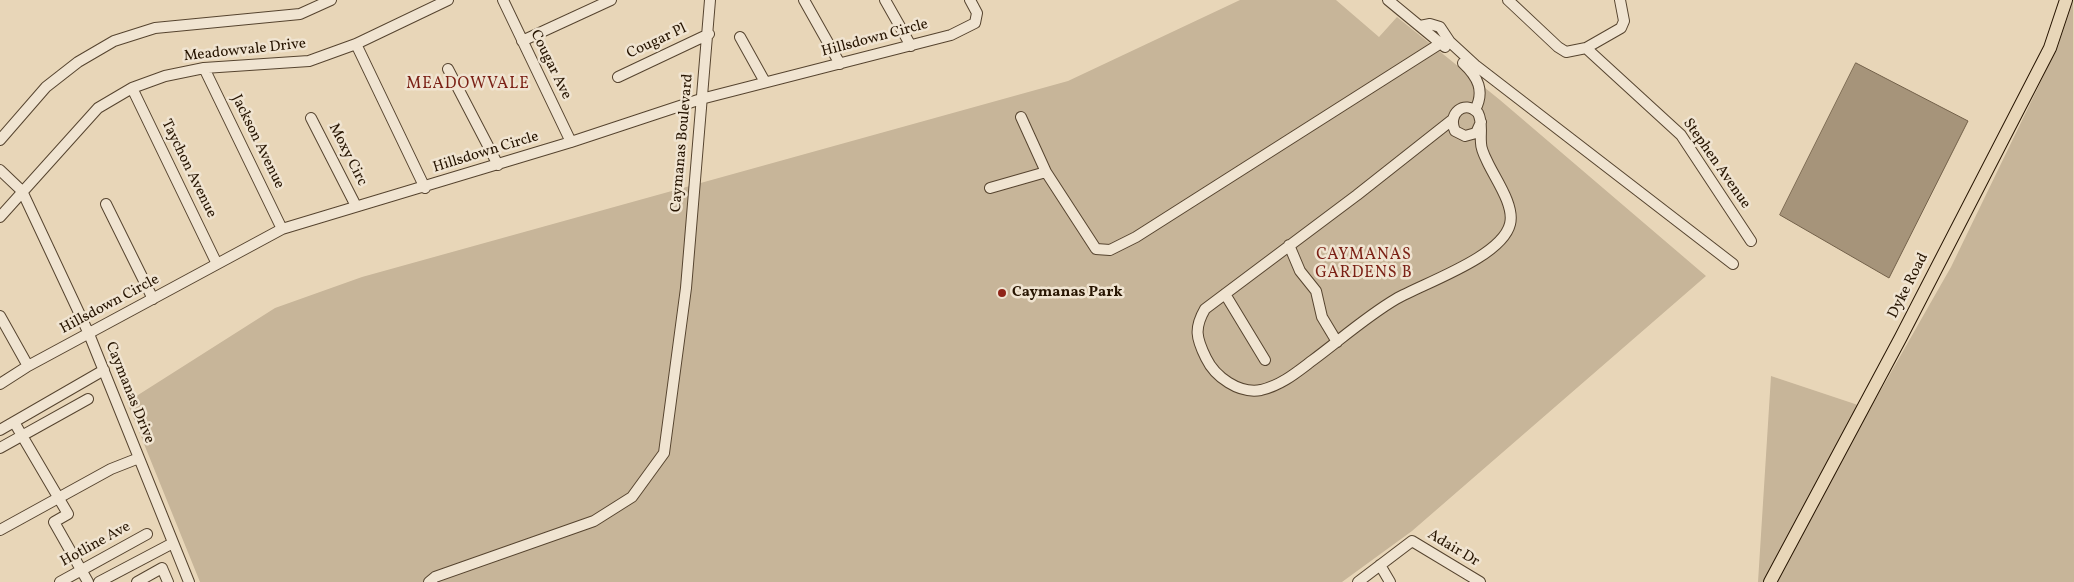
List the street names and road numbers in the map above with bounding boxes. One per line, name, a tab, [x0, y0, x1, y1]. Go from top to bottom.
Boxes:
street label: Hillsdown Circle	[820, 16, 930, 62]
street label: Cougar Pl	[624, 20, 690, 64]
street label: Cougar Ave	[525, 27, 575, 103]
street label: Meadowvale Drive	[183, 36, 307, 66]
street label: Caymanas Boulevard	[668, 73, 698, 213]
street label: Jackson Avenue	[226, 92, 288, 192]
street label: Stephen Avenue	[1678, 115, 1754, 213]
street label: Taychon Avenue	[156, 117, 220, 221]
street label: Moxy Circ	[324, 121, 370, 189]
street label: Hillsdown Circle	[431, 128, 541, 178]
street label: Dyke Road	[1885, 250, 1933, 322]
street label: Hillsdown Circle	[57, 271, 163, 339]
street label: Caymanas Drive	[100, 339, 158, 447]
street label: Hotline Ave	[58, 518, 134, 572]
street label: Adair Dr	[1424, 527, 1482, 571]

